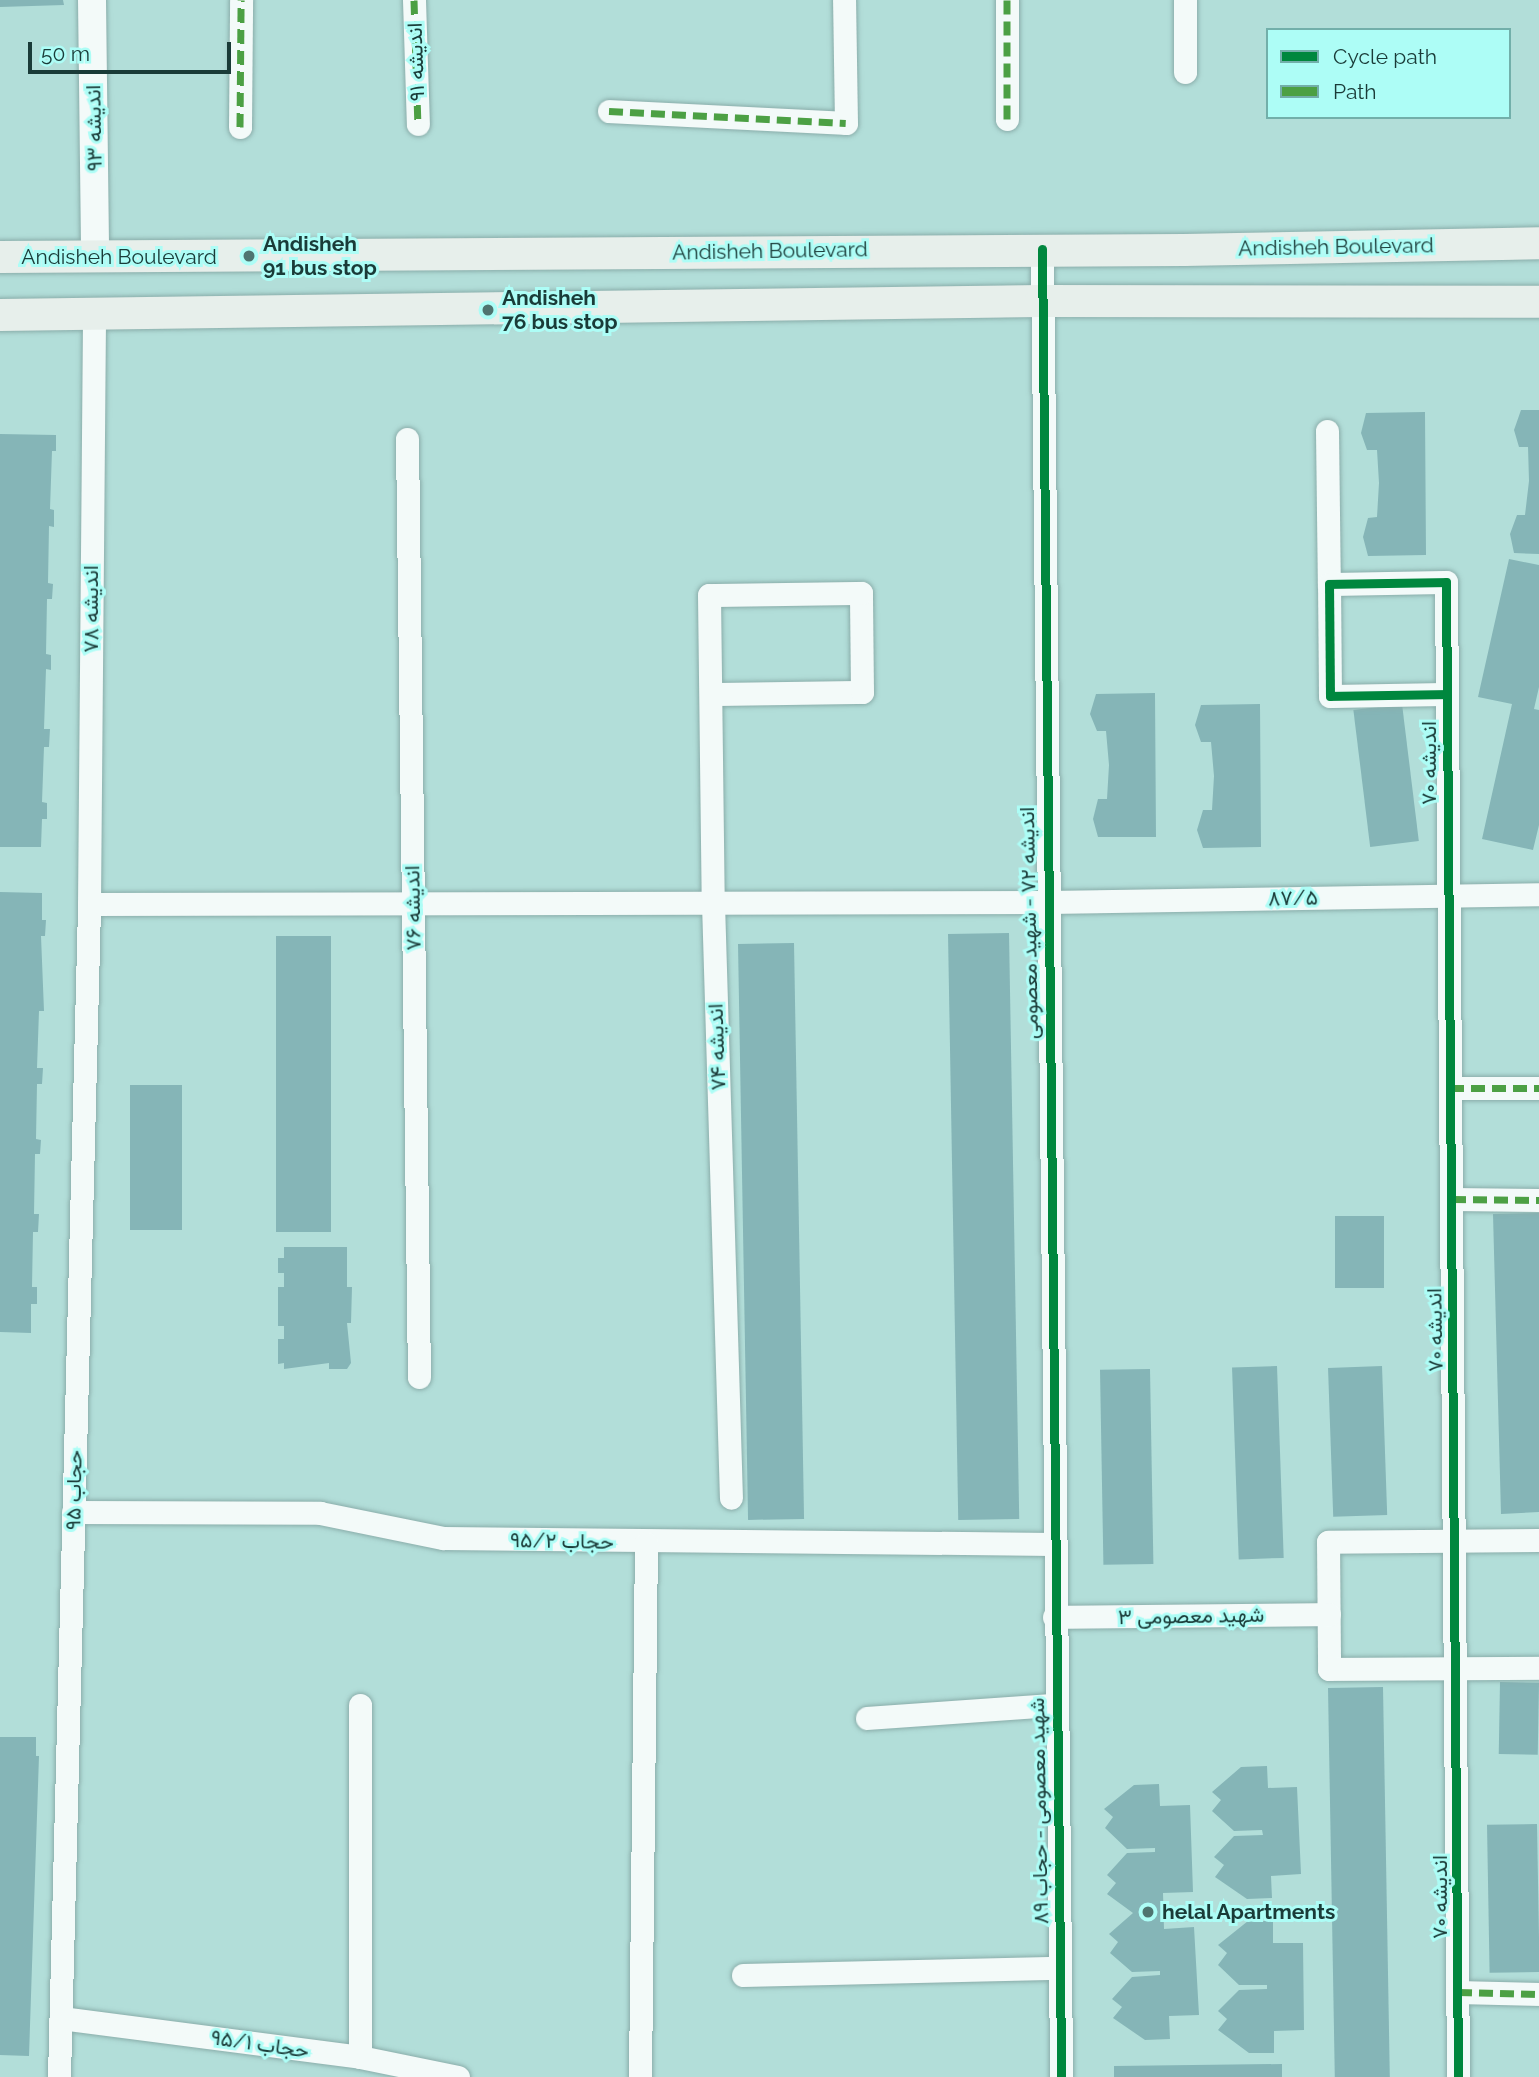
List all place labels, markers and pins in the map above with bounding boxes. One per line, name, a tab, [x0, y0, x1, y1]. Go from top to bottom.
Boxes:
place label: Andisheh 91 bus stop	[263, 231, 377, 281]
marker: Andisheh 91 bus stop	[241, 248, 257, 264]
place label: Andisheh 76 bus stop	[502, 285, 618, 335]
marker: Andisheh 76 bus stop	[480, 302, 496, 318]
place label: helal Apartments	[1162, 1899, 1337, 1925]
marker: helal Apartments	[1140, 1904, 1156, 1920]

